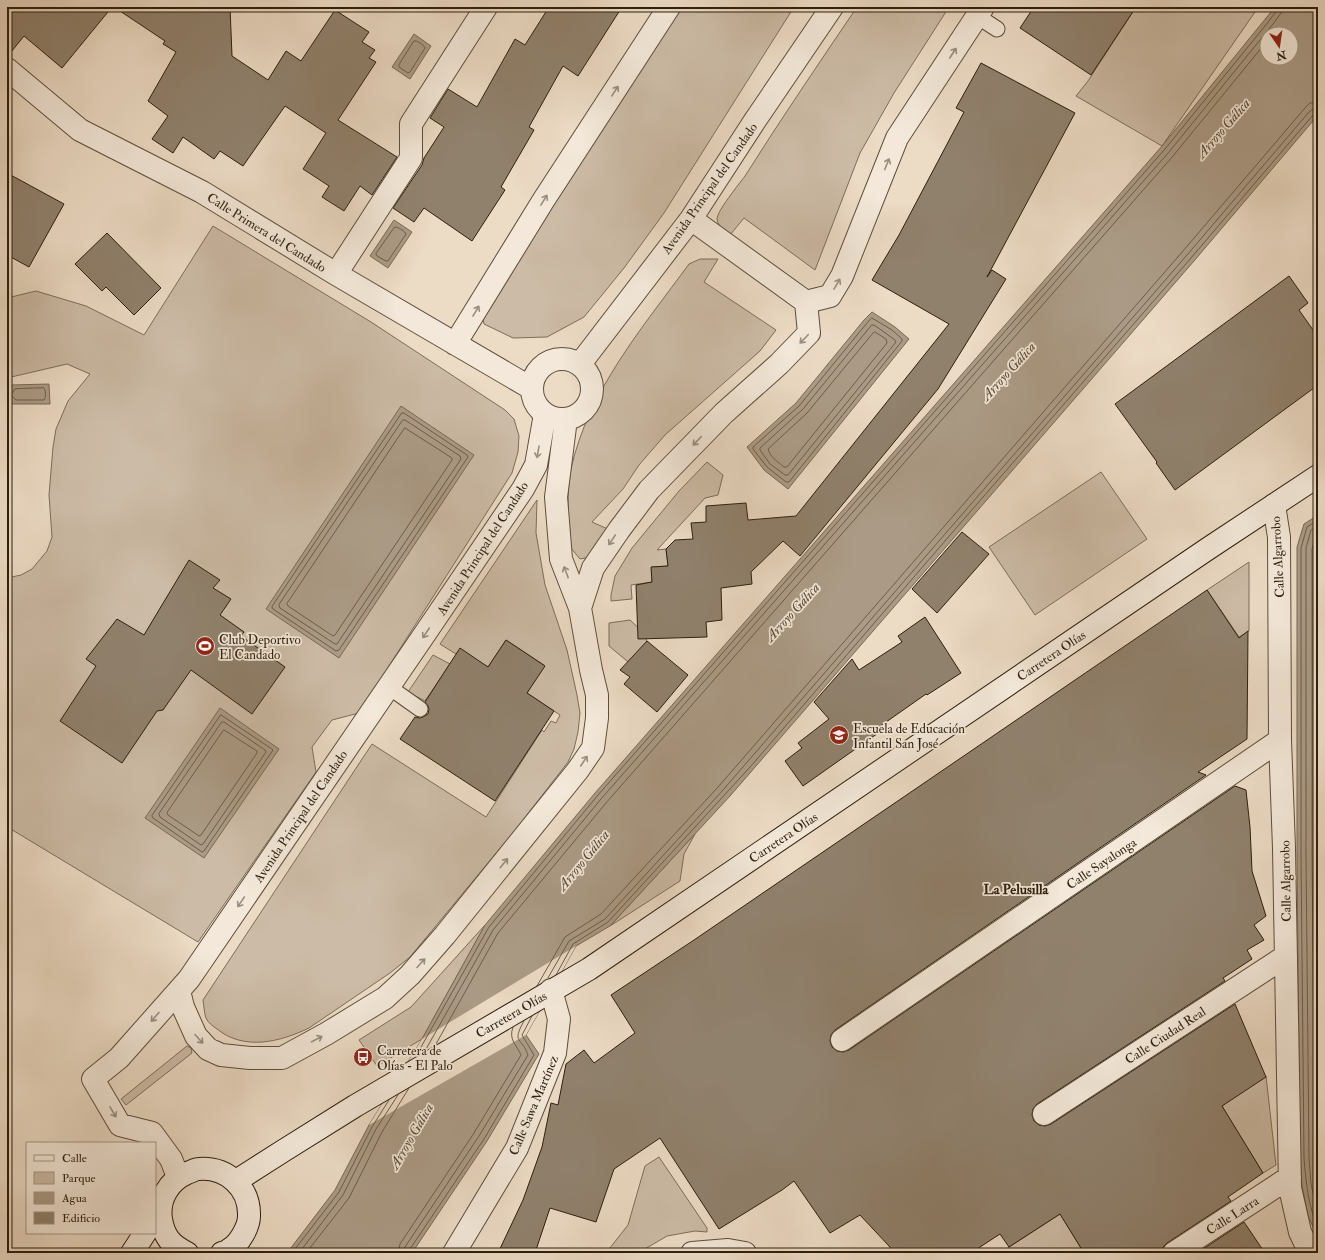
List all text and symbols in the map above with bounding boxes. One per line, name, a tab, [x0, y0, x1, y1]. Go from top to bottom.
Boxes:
north arrow	[1259, 26, 1299, 66]
one-way arrow	[949, 48, 957, 59]
text: N	[1274, 48, 1288, 63]
one-way arrow	[611, 85, 619, 97]
water label: Arroyo Gálica	[1192, 95, 1254, 163]
street label: Avenida Principal del Candado	[658, 120, 762, 259]
one-way arrow	[883, 159, 891, 171]
street label: Calle Primera del Candado	[204, 190, 329, 276]
one-way arrow	[540, 194, 548, 206]
one-way arrow	[834, 278, 842, 290]
one-way arrow	[472, 305, 480, 317]
one-way arrow	[800, 333, 809, 343]
water label: Arroyo Gálica	[976, 338, 1040, 406]
one-way arrow	[692, 436, 702, 446]
one-way arrow	[534, 445, 542, 458]
street label: Avenida Principal del Candado	[433, 479, 533, 620]
street label: Calle Algarrobo	[1268, 516, 1288, 598]
one-way arrow	[608, 534, 616, 545]
one-way arrow	[561, 566, 569, 578]
water label: Arroyo Gálica	[760, 579, 824, 647]
street label: Carretera Olías	[1014, 627, 1089, 685]
one-way arrow	[421, 628, 430, 639]
place label: Club Deportivo El Candado	[219, 632, 301, 663]
sports icon: Club Deportivo El Candado	[194, 635, 216, 657]
place label: Escuela de Educación Infantil San José	[853, 721, 965, 752]
school or university icon: Escuela de Educación Infantil San José	[828, 724, 850, 746]
street label: Avenida Principal del Candado	[250, 747, 352, 887]
one-way arrow	[580, 755, 588, 766]
street label: Carretera Olías	[746, 809, 821, 867]
water label: Arroyo Gálica	[552, 826, 613, 896]
street label: Calle Sayalonga	[1063, 834, 1141, 894]
street label: Calle Algarrobo	[1277, 840, 1295, 922]
one-way arrow	[499, 857, 508, 868]
district label: La Pelusilla	[984, 881, 1050, 898]
one-way arrow	[237, 897, 245, 908]
one-way arrow	[416, 957, 425, 968]
street label: Carretera Olías	[473, 988, 550, 1042]
street label: Calle Ciudad Real	[1122, 1003, 1210, 1068]
one-way arrow	[151, 1012, 160, 1023]
one-way arrow	[195, 1034, 204, 1044]
one-way arrow	[311, 1035, 323, 1042]
place label: Carretera de Olías - El Palo	[377, 1043, 453, 1074]
bus stop icon: Carretera de Olías - El Palo	[352, 1046, 374, 1068]
street label: Calle Sawa Martínez	[506, 1052, 562, 1158]
water label: Arroyo Gálica	[385, 1100, 437, 1174]
one-way arrow	[109, 1106, 117, 1118]
legend	[26, 1142, 156, 1234]
text: Calle	[62, 1151, 87, 1166]
text: Parque	[62, 1171, 96, 1186]
text: Agua	[61, 1191, 88, 1206]
street label: Calle Larra	[1203, 1193, 1262, 1239]
text: Edificio	[62, 1211, 100, 1226]

